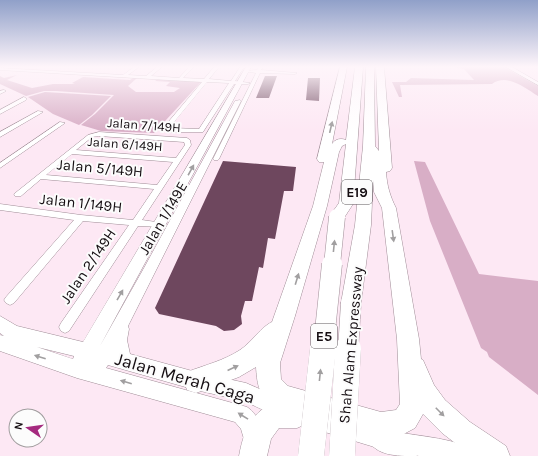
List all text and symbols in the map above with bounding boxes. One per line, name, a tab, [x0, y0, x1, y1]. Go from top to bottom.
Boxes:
street label: Jalan 7/149H	[107, 115, 181, 135]
one-way arrow	[328, 120, 334, 133]
street label: Jalan 6/149H	[87, 134, 163, 154]
street label: Jalan 5/149H	[56, 155, 144, 181]
one-way arrow	[187, 164, 194, 176]
street label: Jalan 1/149E	[135, 178, 191, 258]
road number: E19	[342, 180, 372, 204]
street label: Jalan 1/149H	[39, 190, 123, 216]
street label: Jalan 2/149H	[56, 225, 120, 307]
one-way arrow	[390, 230, 396, 242]
one-way arrow	[331, 240, 337, 252]
street label: Shah Alam Expressway	[335, 266, 367, 424]
one-way arrow	[294, 273, 300, 285]
one-way arrow	[116, 289, 123, 301]
road number: E5	[311, 324, 337, 348]
street label: Jalan Merah Caga	[113, 348, 257, 408]
one-way arrow	[33, 354, 45, 360]
one-way arrow	[227, 365, 239, 371]
one-way arrow	[316, 369, 323, 382]
one-way arrow	[120, 379, 132, 385]
one-way arrow	[435, 407, 445, 417]
north arrow	[8, 408, 48, 448]
one-way arrow	[237, 413, 248, 420]
text: N	[12, 421, 26, 431]

